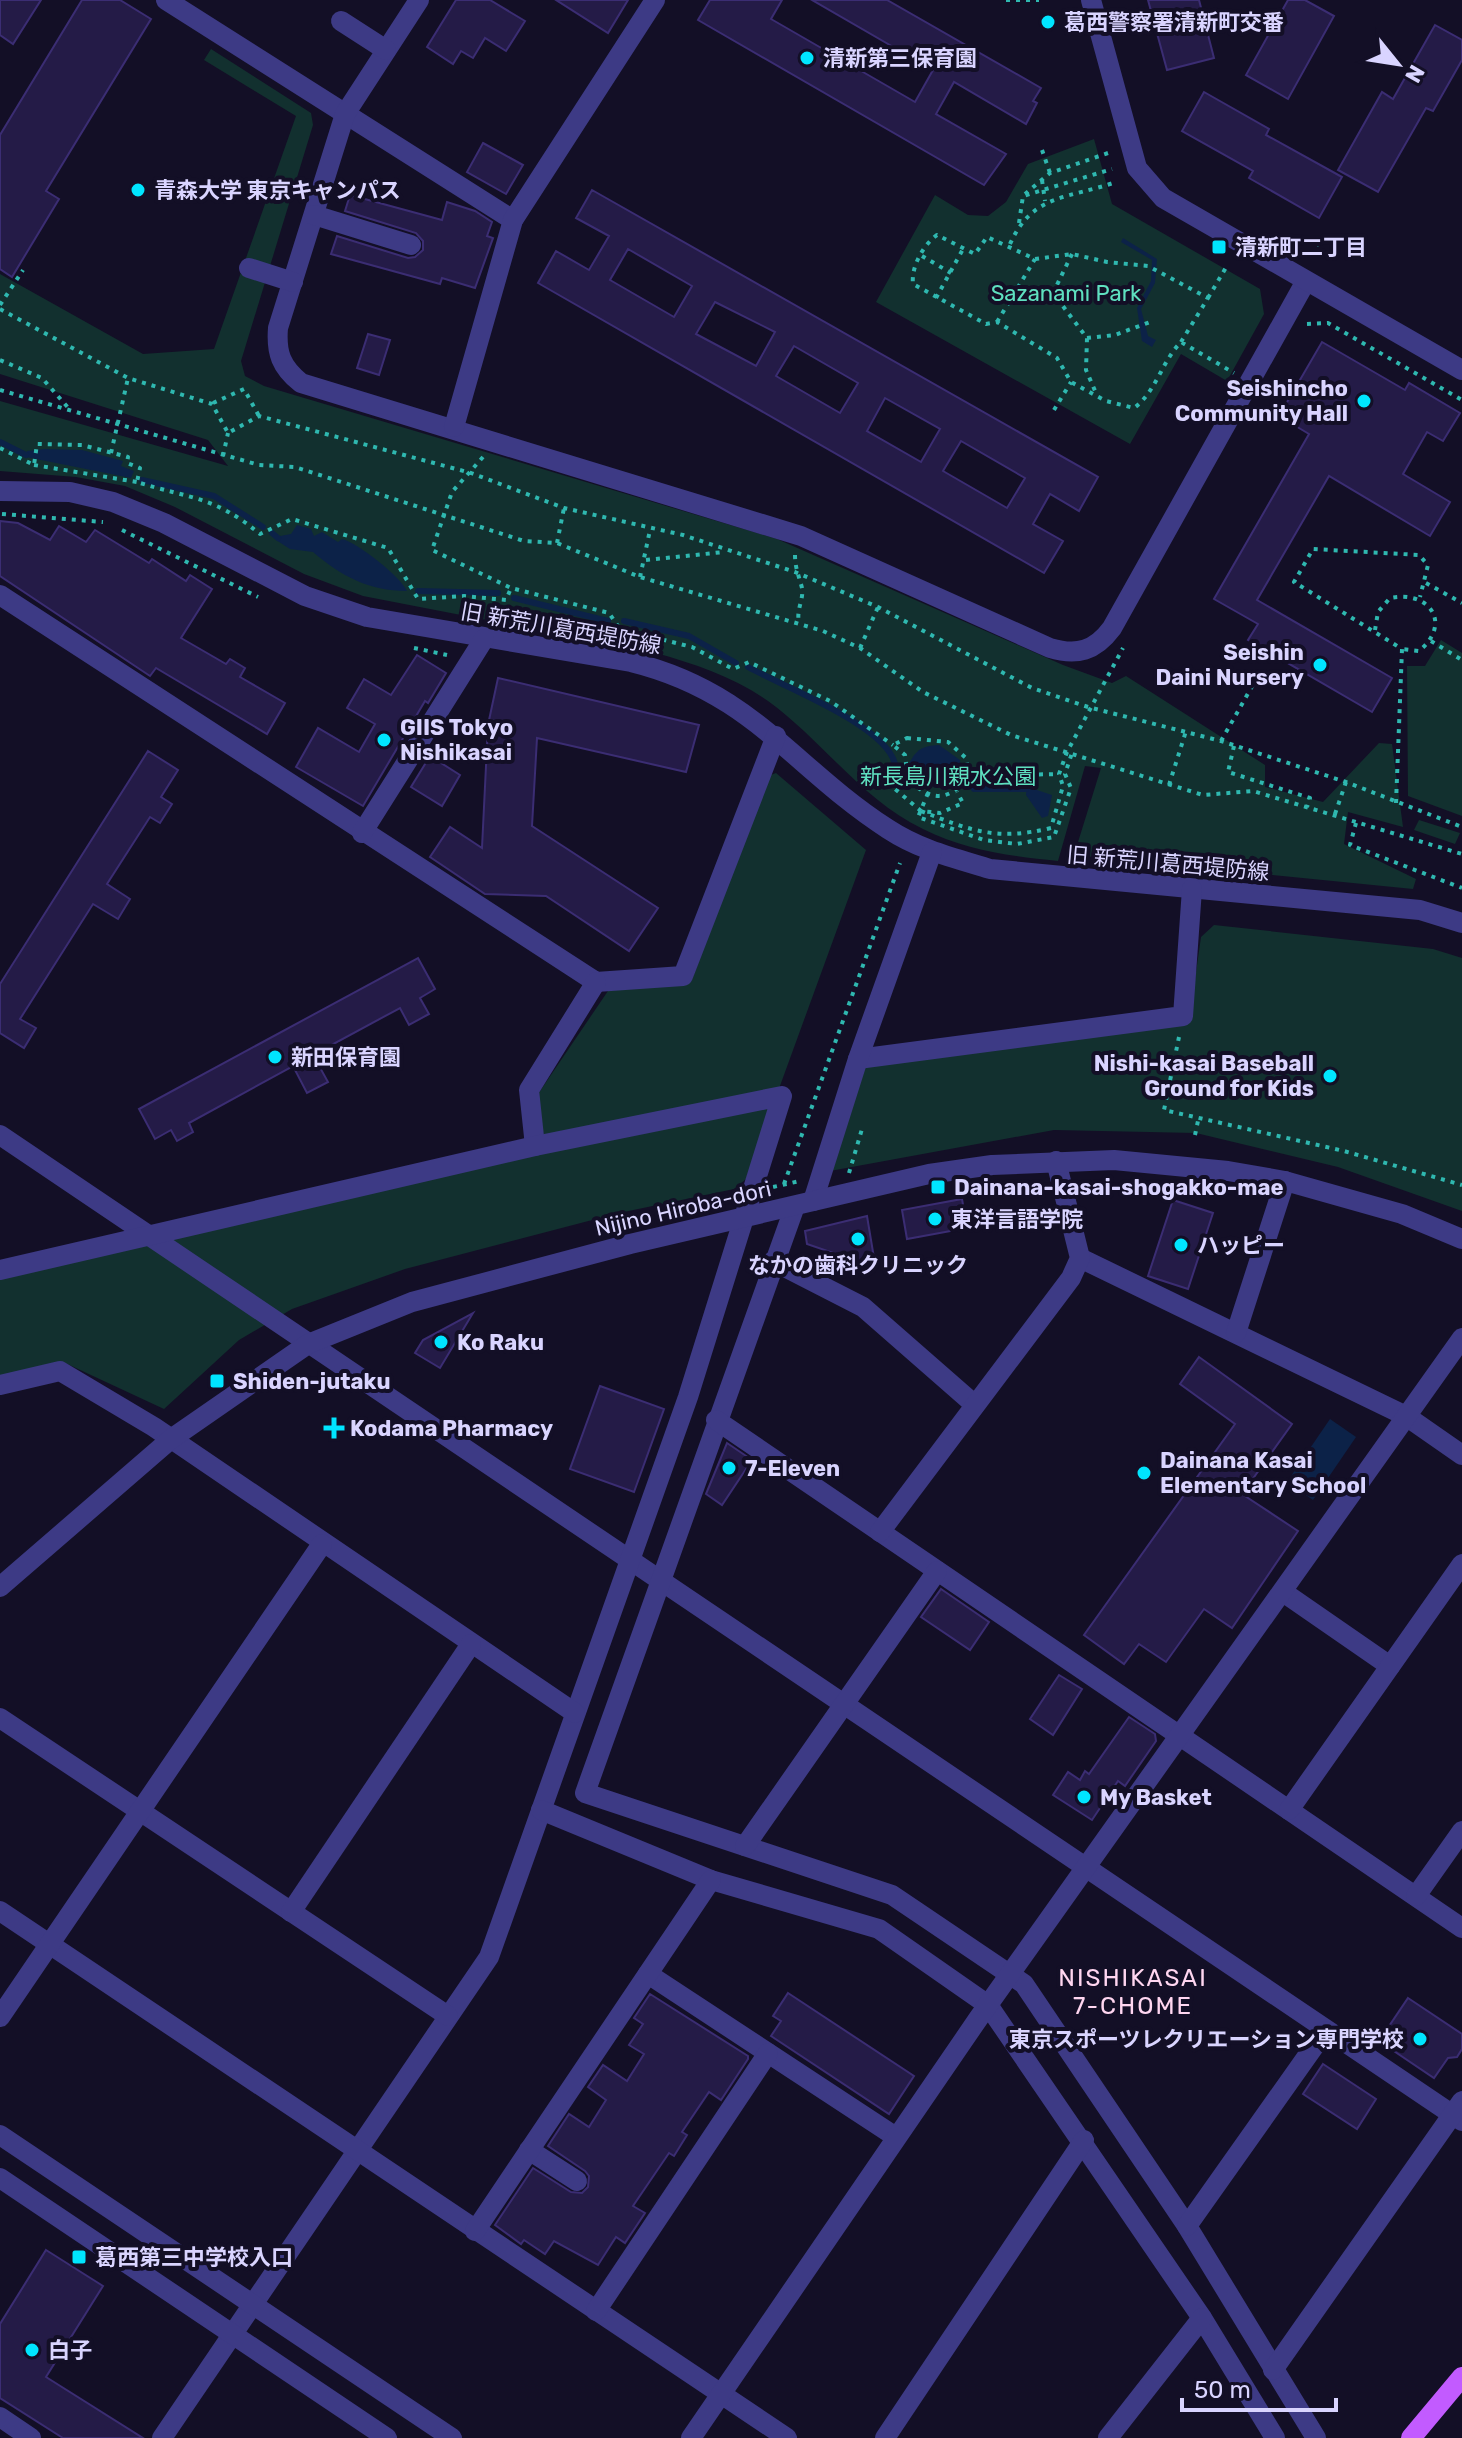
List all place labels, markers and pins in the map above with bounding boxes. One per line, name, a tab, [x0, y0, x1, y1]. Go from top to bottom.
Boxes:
place label: 葛西警察署清新町交番	[1064, 9, 1284, 36]
marker: 葛西警察署清新町交番	[1039, 13, 1057, 31]
place label: 清新第三保育園	[823, 45, 977, 72]
marker: 清新第三保育園	[798, 49, 816, 67]
place label: 青森大学 東京キャンパス	[154, 177, 401, 204]
marker: 青森大学 東京キャンパス	[129, 181, 147, 199]
place label: 清新町二丁目	[1235, 234, 1367, 261]
marker: 清新町二丁目	[1210, 238, 1228, 256]
place label: Seishincho Community Hall	[1175, 375, 1348, 427]
marker: Seishincho Community Hall	[1355, 392, 1373, 410]
place label: Seishin Daini Nursery	[1156, 639, 1304, 691]
marker: Seishin Daini Nursery	[1311, 656, 1329, 674]
place label: GIIS Tokyo Nishikasai	[400, 714, 513, 766]
marker: GIIS Tokyo Nishikasai	[375, 731, 393, 749]
place label: 新田保育園	[291, 1044, 401, 1071]
marker: 新田保育園	[266, 1048, 284, 1066]
place label: Nishi-kasai Baseball Ground for Kids	[1094, 1050, 1314, 1102]
marker: Nishi-kasai Baseball Ground for Kids	[1321, 1067, 1339, 1085]
place label: Dainana-kasai-shogakko-mae	[954, 1174, 1284, 1201]
marker: Dainana-kasai-shogakko-mae	[929, 1178, 947, 1196]
place label: 東洋言語学院	[951, 1206, 1083, 1233]
marker: 東洋言語学院	[926, 1210, 944, 1228]
marker: なかの歯科クリニック	[849, 1230, 867, 1248]
place label: ハッピー	[1197, 1232, 1285, 1259]
marker: ハッピー	[1172, 1236, 1190, 1254]
place label: なかの歯科クリニック	[748, 1252, 968, 1279]
place label: Ko Raku	[457, 1329, 544, 1356]
marker: Ko Raku	[432, 1333, 450, 1351]
place label: Shiden-jutaku	[233, 1368, 391, 1395]
marker: Shiden-jutaku	[208, 1372, 226, 1390]
place label: Kodama Pharmacy	[350, 1415, 553, 1442]
marker: Kodama Pharmacy	[325, 1419, 343, 1437]
place label: Dainana Kasai Elementary School	[1160, 1447, 1366, 1499]
place label: 7-Eleven	[745, 1455, 840, 1482]
marker: 7-Eleven	[720, 1459, 738, 1477]
marker: Dainana Kasai Elementary School	[1135, 1464, 1153, 1482]
place label: My Basket	[1100, 1784, 1212, 1811]
marker: My Basket	[1075, 1788, 1093, 1806]
place label: 東京スポーツレクリエーション専門学校	[1009, 2026, 1404, 2053]
marker: 東京スポーツレクリエーション専門学校	[1411, 2030, 1429, 2048]
place label: 葛西第三中学校入口	[95, 2244, 293, 2271]
marker: 葛西第三中学校入口	[70, 2248, 88, 2266]
place label: 白子	[48, 2337, 92, 2364]
marker: 白子	[23, 2341, 41, 2359]

